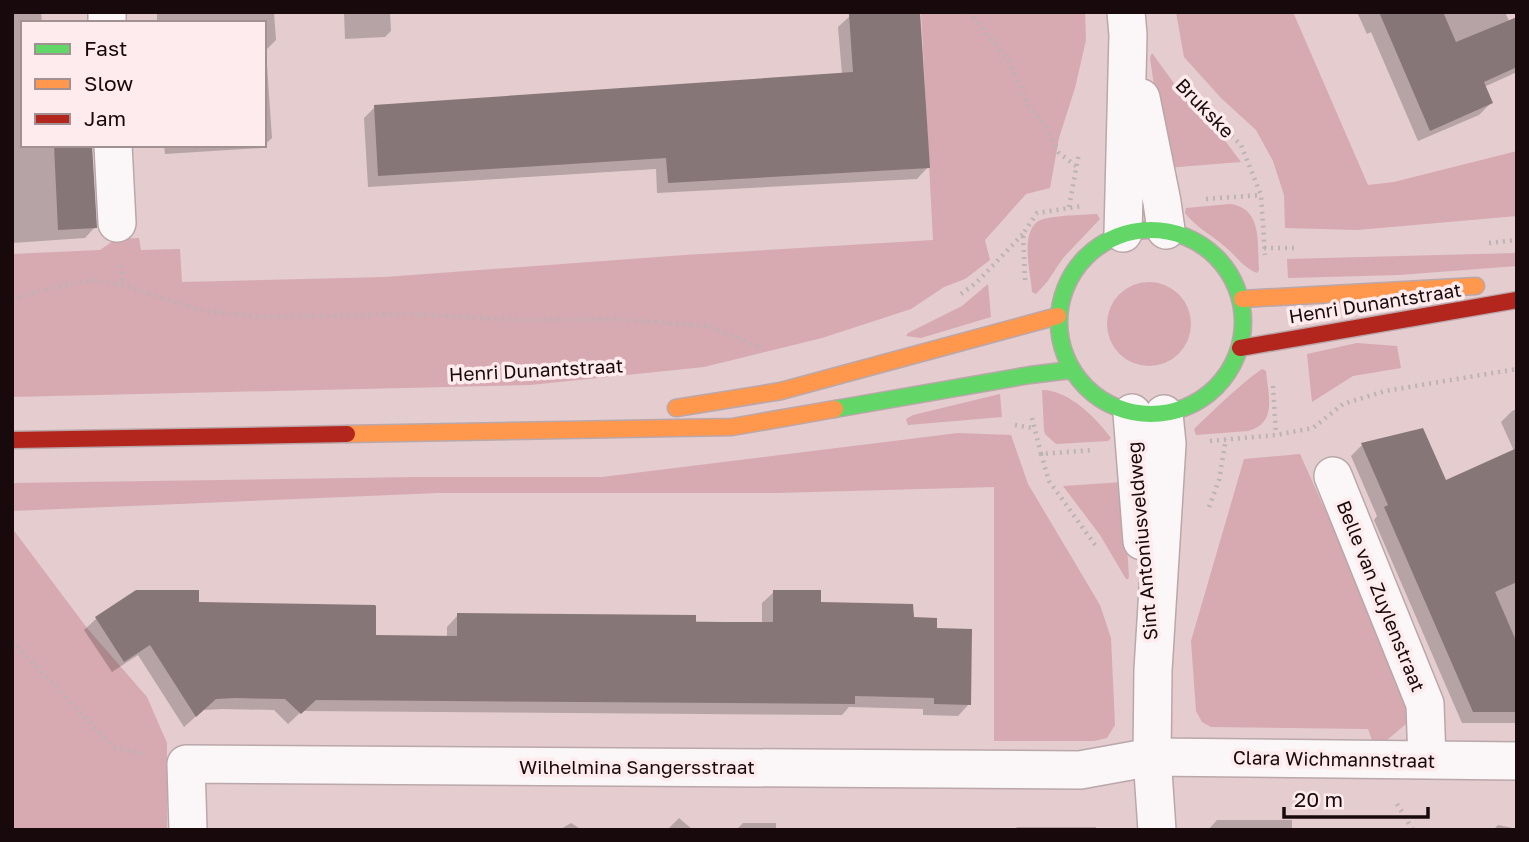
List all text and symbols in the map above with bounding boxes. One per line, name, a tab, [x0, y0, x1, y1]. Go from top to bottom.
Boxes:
legend	[21, 21, 266, 147]
text: Fast	[84, 35, 127, 61]
text: Slow	[84, 70, 133, 96]
street label: Brukske	[1171, 73, 1239, 142]
text: Jam	[84, 105, 126, 131]
street label: Henri Dunantstraat	[1287, 278, 1463, 328]
street label: Henri Dunantstraat	[448, 353, 624, 386]
street label: Sint Antoniusveldweg	[1121, 441, 1162, 641]
street label: Belle van Zuylenstraat	[1333, 497, 1430, 695]
street label: Clara Wichmannstraat	[1233, 745, 1435, 772]
street label: Wilhelmina Sangersstraat	[519, 755, 755, 778]
scale bar	[1284, 776, 1428, 820]
text: 20 m	[1294, 786, 1343, 812]

